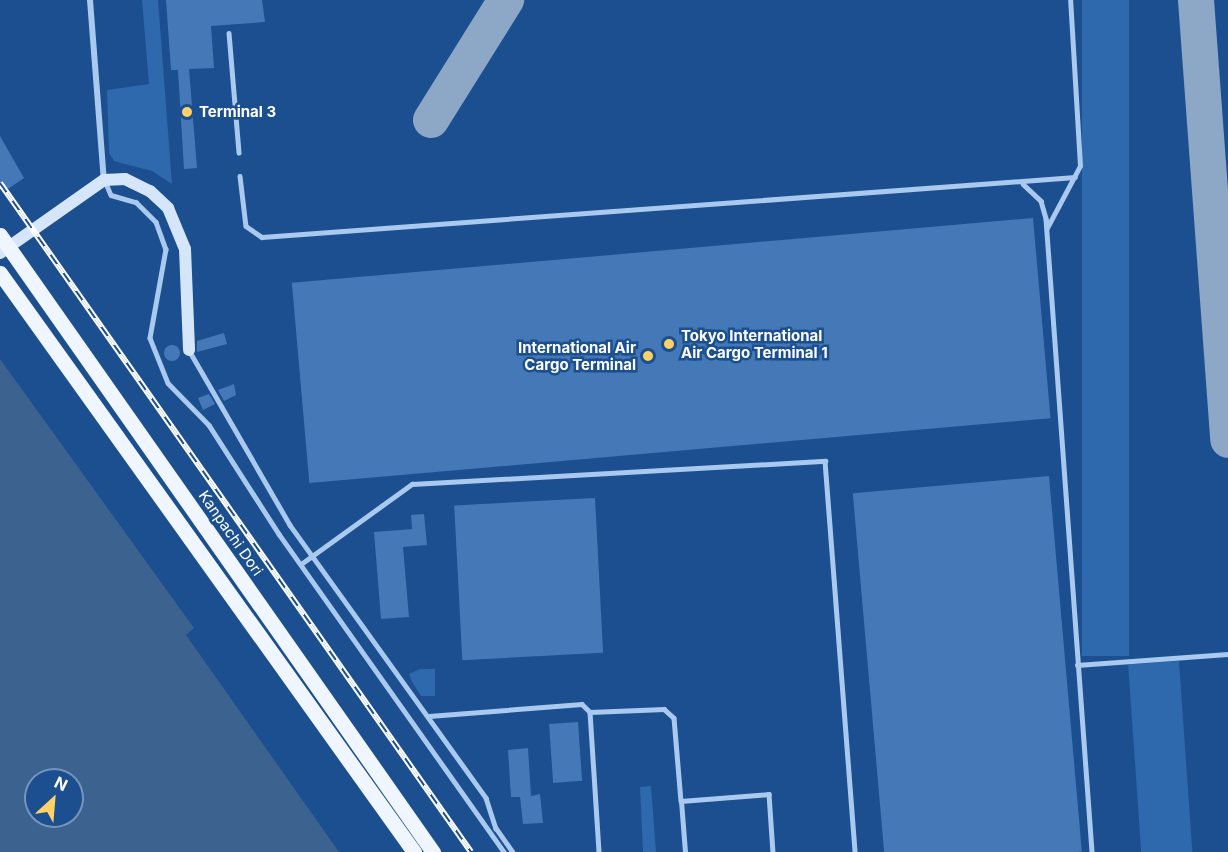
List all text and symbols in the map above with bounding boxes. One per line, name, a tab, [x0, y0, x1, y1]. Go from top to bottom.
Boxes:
place label: Terminal 3	[199, 103, 276, 121]
marker: Terminal 3	[180, 105, 194, 119]
place label: Tokyo International Air Cargo Terminal 1	[681, 326, 828, 361]
marker: Tokyo International Air Cargo Terminal 1	[662, 337, 676, 351]
place label: International Air Cargo Terminal	[518, 338, 636, 373]
marker: International Air Cargo Terminal	[641, 349, 655, 363]
street label: Kanpachi Dori	[195, 487, 267, 579]
north arrow	[24, 768, 84, 828]
text: N	[51, 772, 71, 795]

